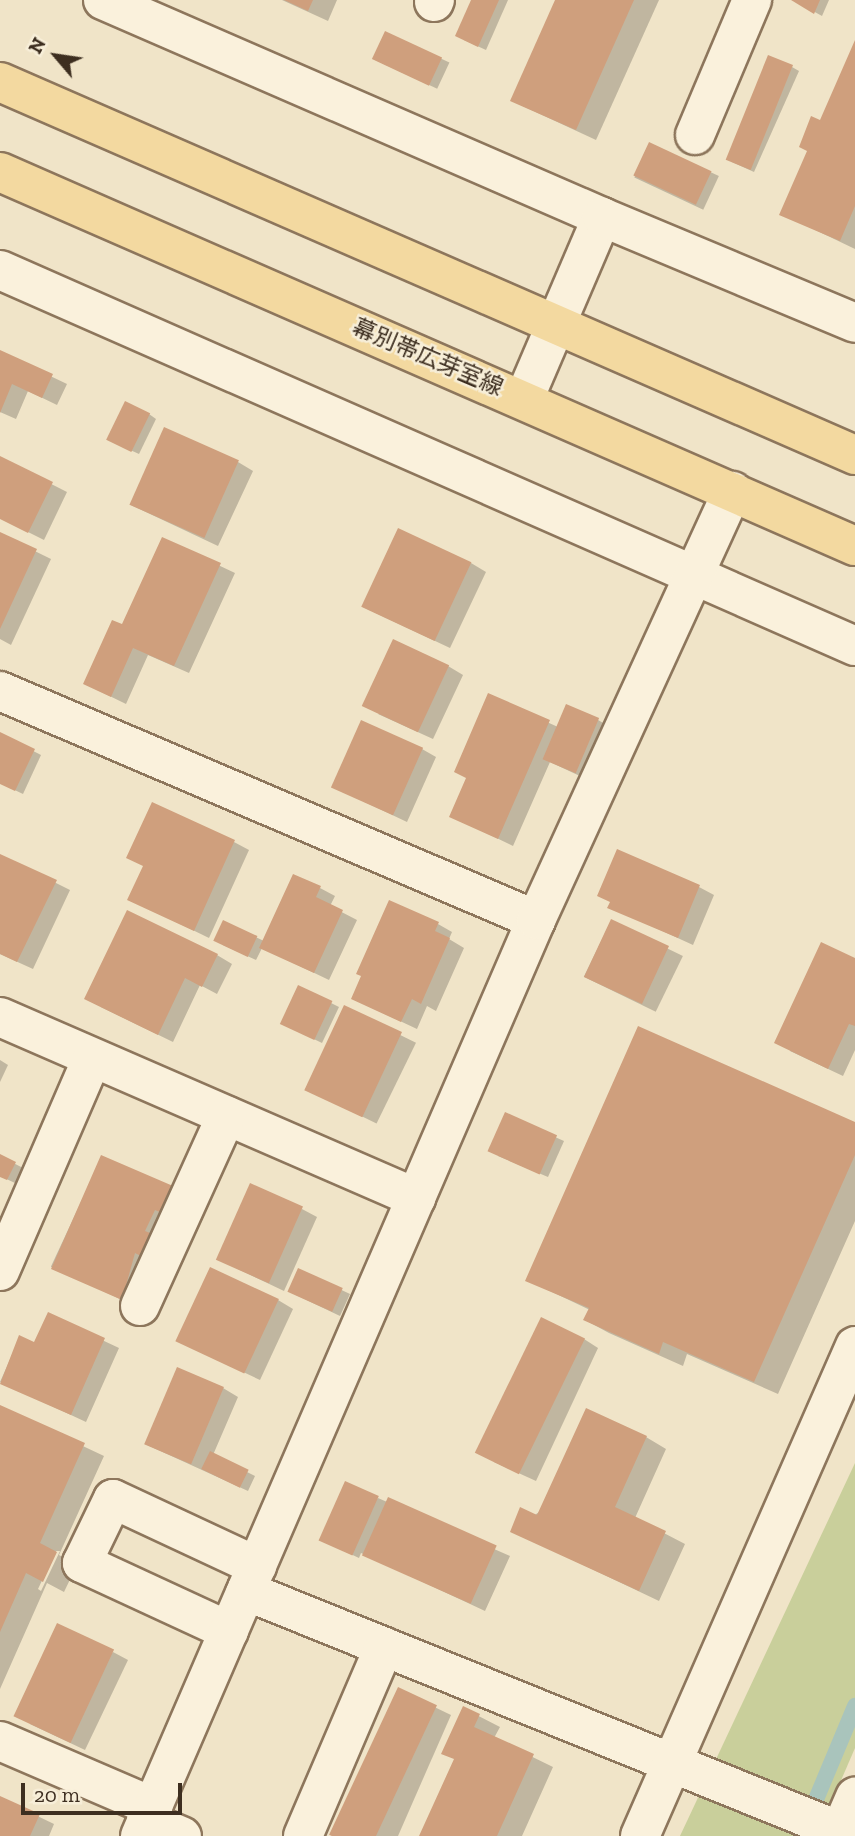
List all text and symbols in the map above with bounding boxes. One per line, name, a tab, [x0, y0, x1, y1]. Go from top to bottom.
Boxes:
north arrow	[21, 21, 91, 91]
text: N	[24, 34, 51, 57]
street label: 幕別帯広芽室線	[349, 313, 507, 401]
scale bar	[24, 1770, 186, 1814]
text: 20 m	[34, 1782, 80, 1807]

